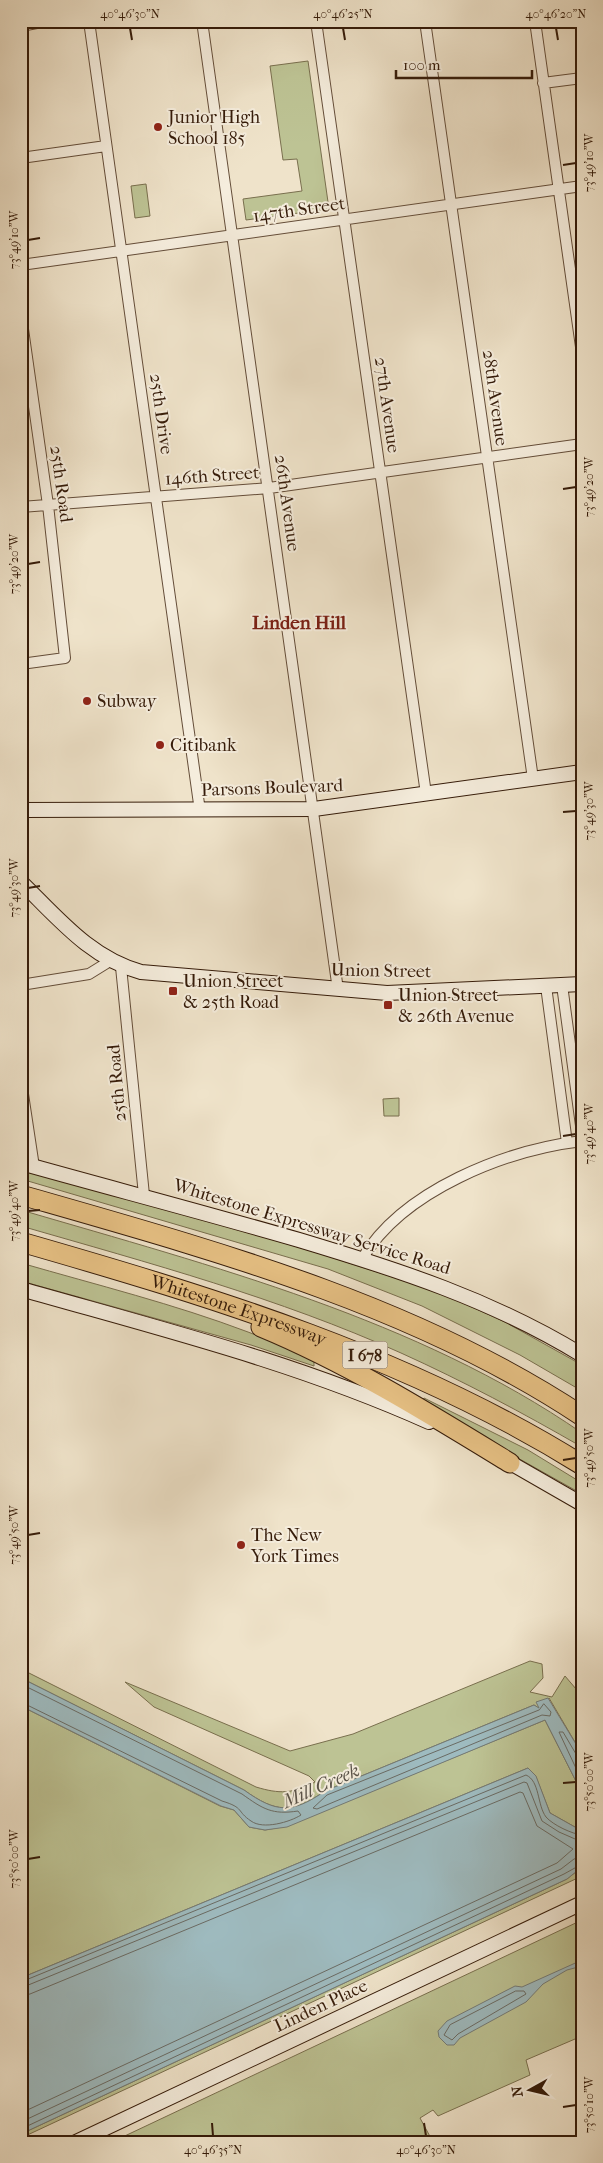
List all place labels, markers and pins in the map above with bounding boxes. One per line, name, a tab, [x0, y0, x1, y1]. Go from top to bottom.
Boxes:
place label: Junior High School 185	[166, 107, 260, 149]
marker: Junior High School 185	[152, 121, 164, 133]
place label: Subway	[97, 691, 158, 712]
marker: Subway	[81, 695, 93, 707]
place label: Citibank	[170, 735, 237, 756]
marker: Citibank	[154, 739, 166, 751]
place label: Union Street & 25th Road	[183, 971, 284, 1013]
marker: Union Street & 25th Road	[167, 985, 179, 997]
place label: Union Street & 26th Avenue	[398, 985, 514, 1027]
marker: Union Street & 26th Avenue	[382, 999, 394, 1011]
place label: The New York Times	[250, 1525, 339, 1567]
marker: The New York Times	[235, 1539, 247, 1551]

